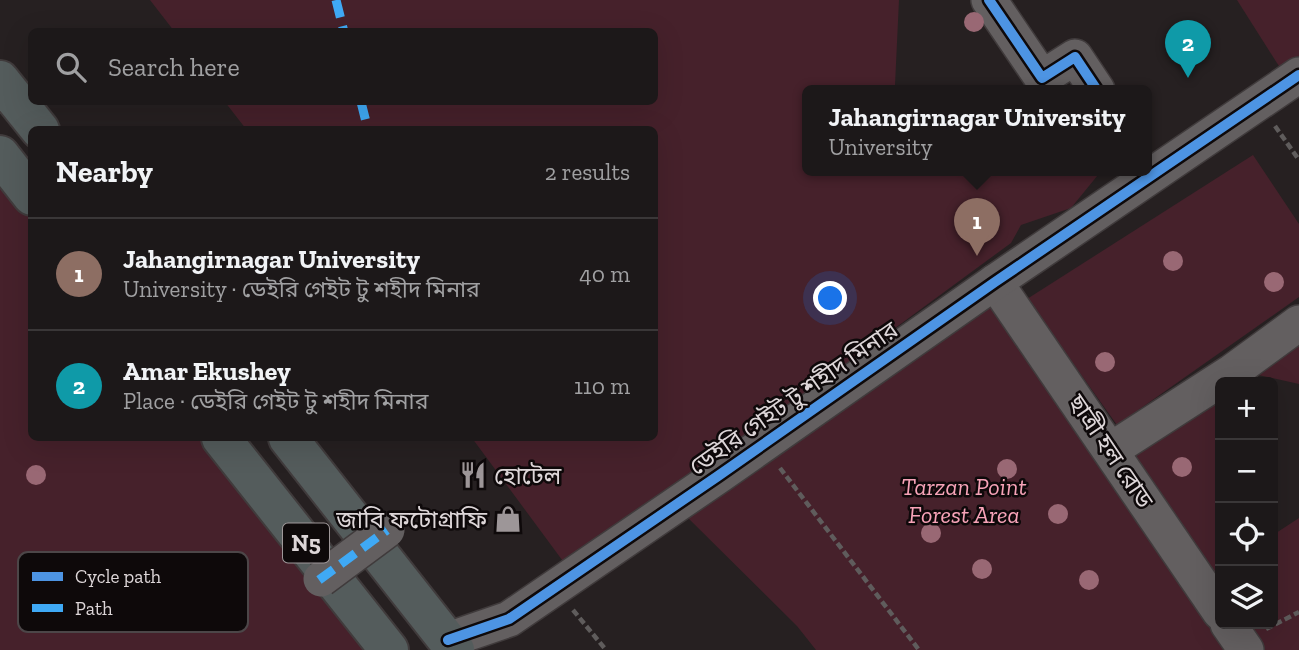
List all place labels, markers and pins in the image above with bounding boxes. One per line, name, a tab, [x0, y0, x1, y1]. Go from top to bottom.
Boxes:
pin: 2	[1165, 20, 1211, 78]
pin: 1	[954, 198, 1000, 256]
restaurant icon: হোটেল	[458, 460, 488, 490]
place label: হোটেল	[494, 461, 562, 490]
shop icon: জাবি ফটোগ্রাফি	[493, 504, 523, 534]
place label: জাবি ফটোগ্রাফি	[335, 505, 488, 534]

